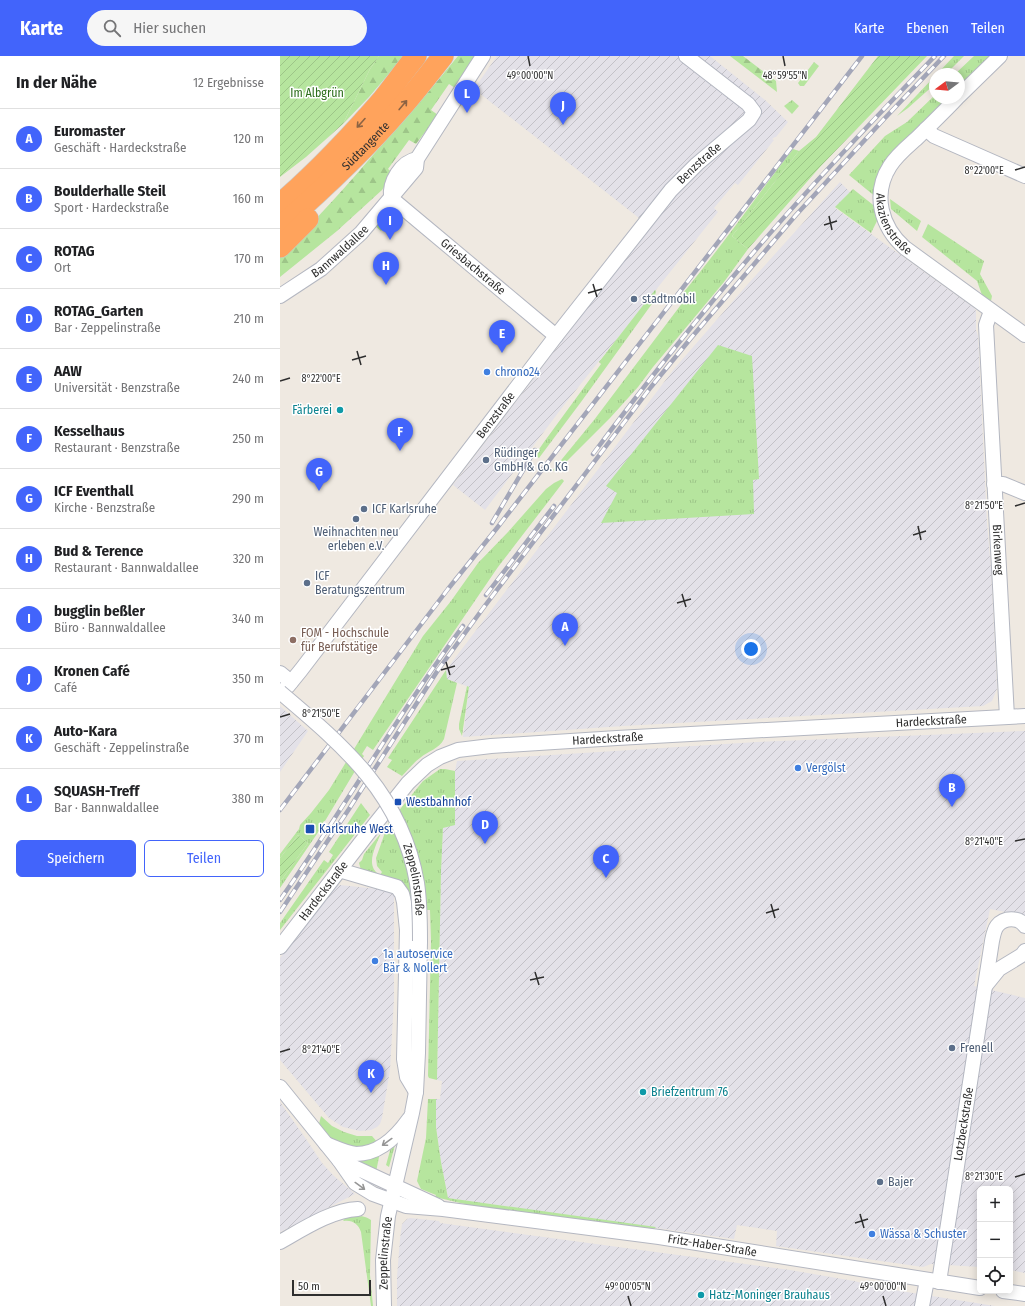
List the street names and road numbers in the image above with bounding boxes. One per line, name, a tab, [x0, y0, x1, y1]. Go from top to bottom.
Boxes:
street label: Südtangente	[339, 119, 392, 173]
street label: Benzstraße	[674, 140, 724, 187]
street label: Akazienstraße	[873, 193, 915, 258]
street label: Bannwaldallee	[309, 222, 372, 280]
street label: Griesbachstraße	[438, 236, 508, 298]
street label: Benzstraße	[473, 389, 518, 441]
street label: Birkenweg	[990, 524, 1006, 576]
street label: Hardeckstraße	[895, 712, 967, 730]
street label: Hardeckstraße	[572, 730, 644, 748]
street label: Zeppelinstraße	[400, 841, 427, 916]
street label: Hardeckstraße	[296, 858, 351, 923]
street label: Lotzbeckstraße	[951, 1086, 976, 1162]
street label: Zeppelinstraße	[376, 1216, 395, 1290]
street label: Fritz-Haber-Straße	[667, 1231, 758, 1259]

